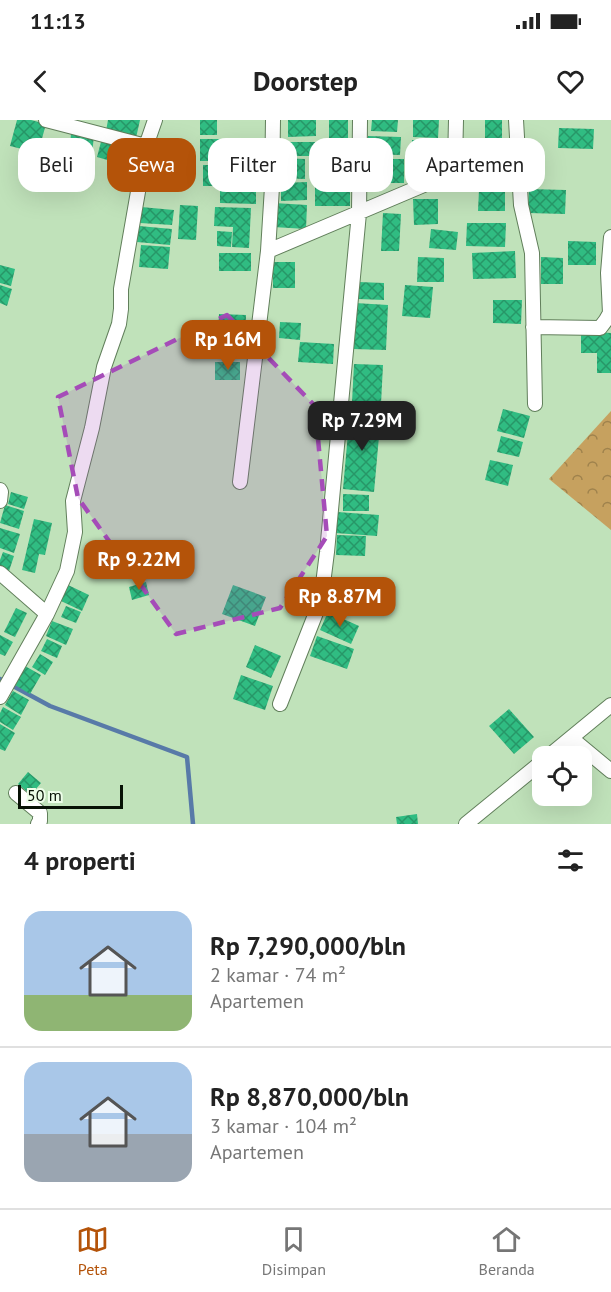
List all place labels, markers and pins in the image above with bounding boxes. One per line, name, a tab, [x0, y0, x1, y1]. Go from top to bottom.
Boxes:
pin: Rp 16M	[179, 320, 277, 371]
pin: Rp 7.29M	[300, 401, 424, 452]
pin: Rp 9.22M	[77, 540, 201, 591]
pin: Rp 8.87M	[278, 577, 402, 628]

